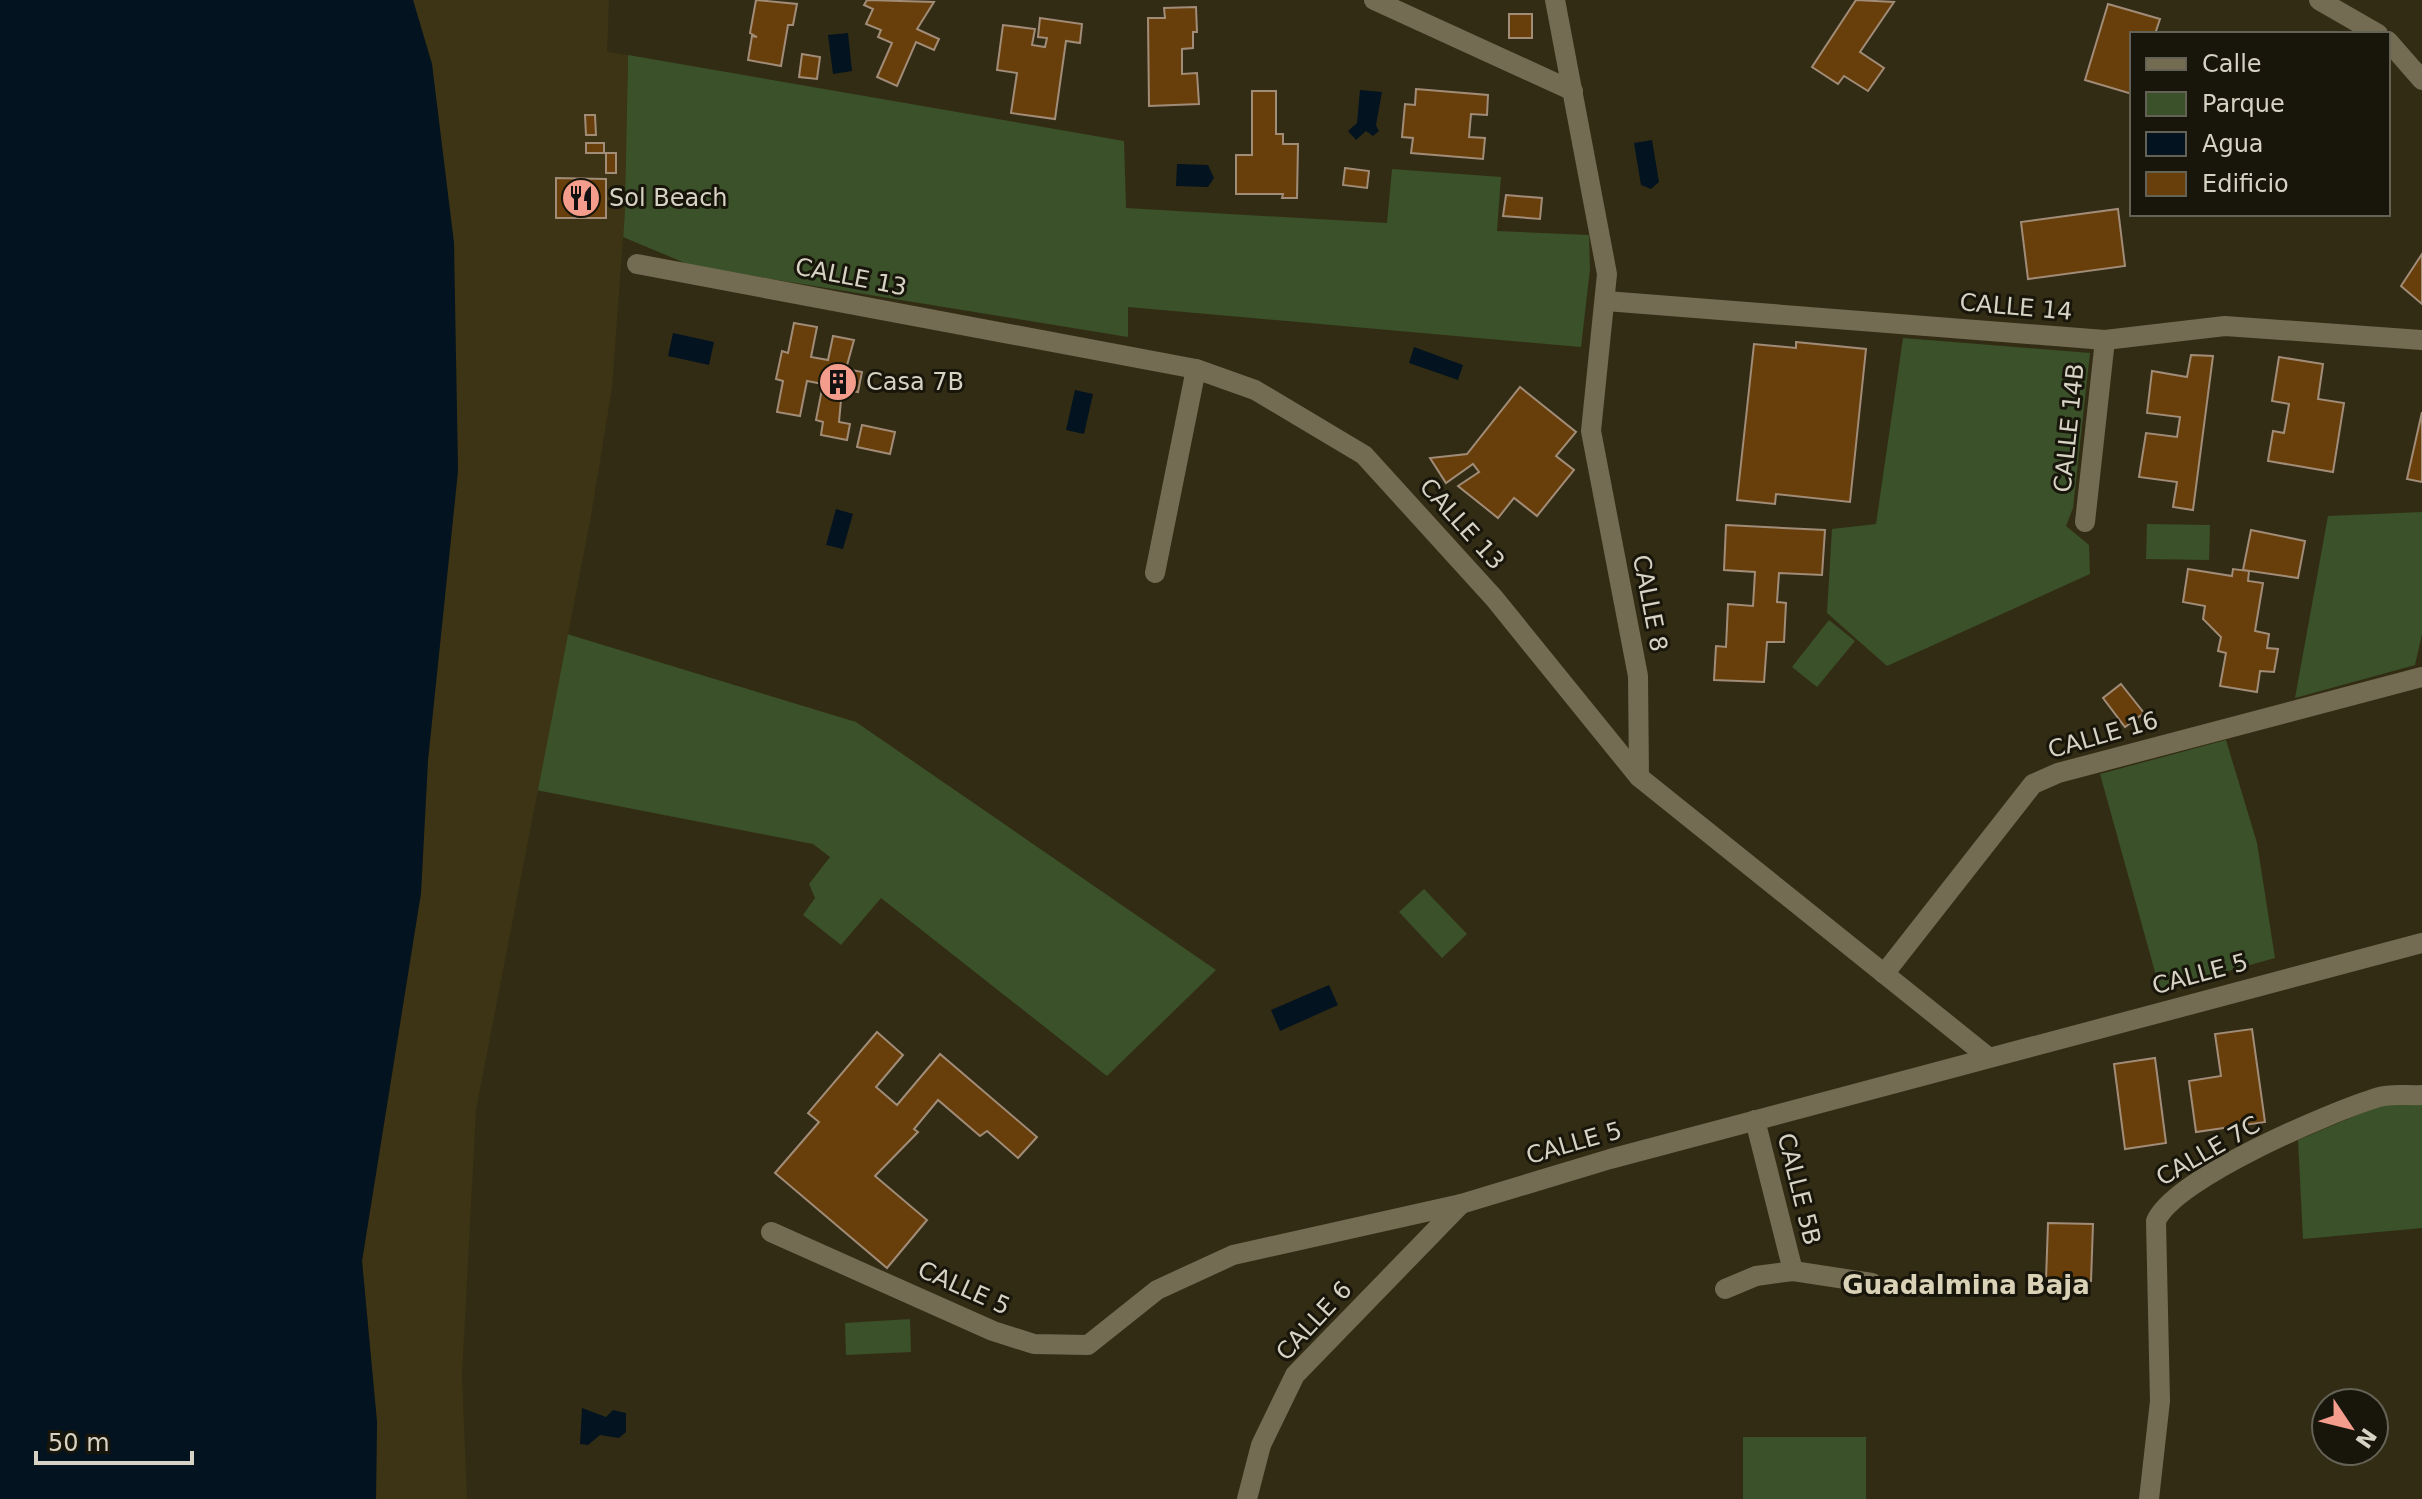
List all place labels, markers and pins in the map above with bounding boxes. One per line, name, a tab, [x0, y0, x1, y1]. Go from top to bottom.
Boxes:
restaurant icon: Sol Beach	[560, 177, 602, 219]
place label: Sol Beach	[609, 184, 728, 212]
building icon: Casa 7B	[817, 361, 859, 403]
place label: Casa 7B	[866, 368, 964, 396]

